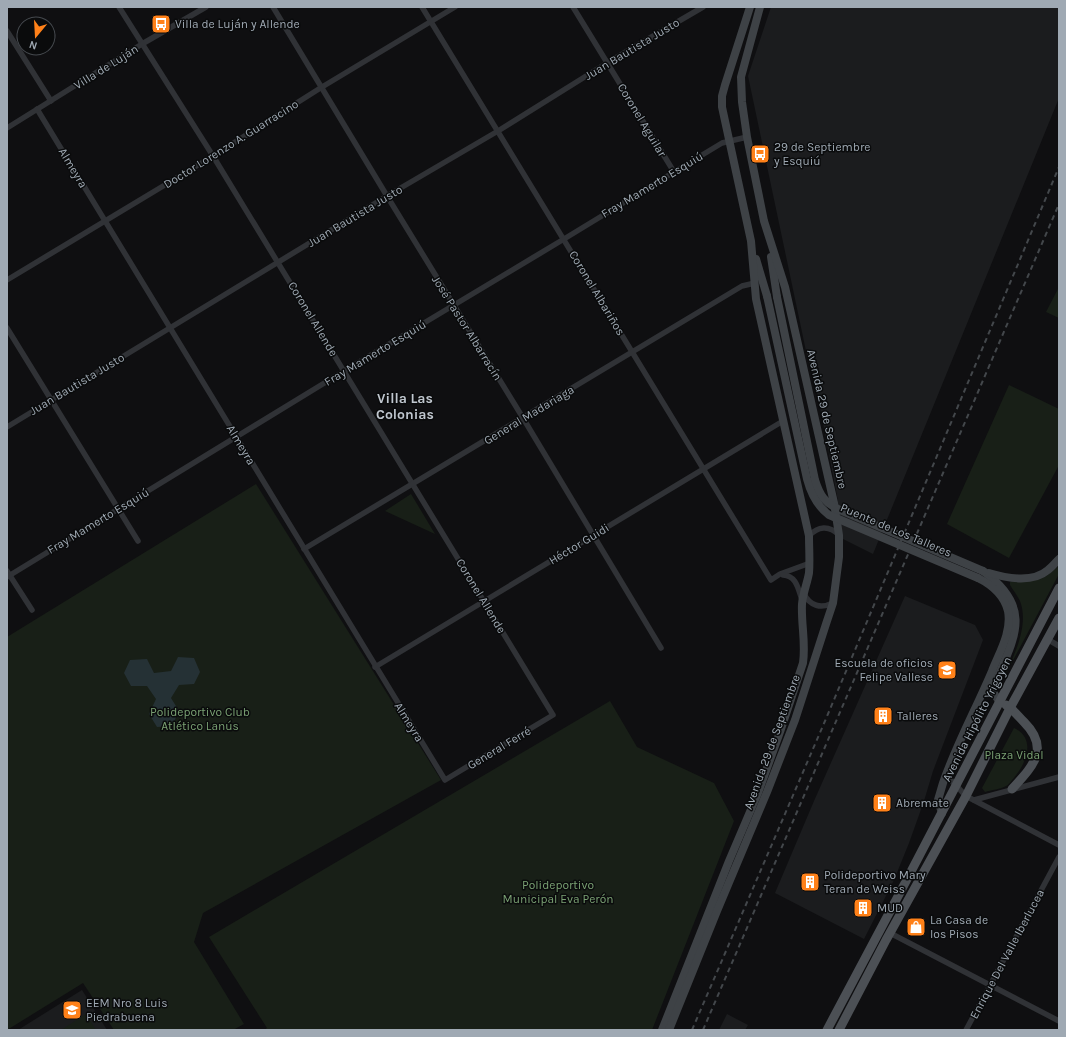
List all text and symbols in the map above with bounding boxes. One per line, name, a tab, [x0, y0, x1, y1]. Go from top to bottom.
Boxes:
bus stop icon: Villa de Luján y Allende	[150, 13, 172, 35]
street label: Juan Bautista Justo	[582, 15, 682, 83]
north arrow	[16, 16, 56, 56]
place label: Villa de Luján y Allende	[175, 17, 300, 31]
text: N	[27, 38, 39, 52]
street label: Villa de Luján	[71, 42, 141, 92]
street label: Coronel Aguilar	[615, 81, 670, 160]
street label: Doctor Lorenzo A. Guarracino	[161, 97, 301, 191]
place label: 29 de Septiembre y Esquiú	[773, 140, 870, 168]
bus stop icon: 29 de Septiembre y Esquiú	[749, 143, 771, 165]
street label: Almeyra	[56, 145, 90, 191]
street label: Fray Mamerto Esquiú	[599, 149, 705, 221]
street label: Juan Bautista Justo	[305, 182, 405, 250]
street label: Coronel Albariños	[566, 248, 628, 338]
street label: José Pastor Albarracín	[429, 273, 505, 383]
street label: Coronel Allende	[285, 279, 341, 359]
street label: Fray Mamerto Esquiú	[322, 317, 428, 389]
street label: Avenida 29 de Septiembre	[804, 348, 850, 490]
street label: Juan Bautista Justo	[27, 350, 127, 418]
street label: General Madariaga	[481, 383, 577, 447]
district label: Villa Las Colonias	[376, 390, 434, 423]
street label: Almeyra	[224, 422, 258, 468]
street label: Fray Mamerto Esquiú	[45, 485, 151, 557]
street label: Puente de Los Talleres	[838, 500, 954, 560]
street label: Héctor Guidi	[546, 521, 612, 567]
street label: Coronel Allende	[453, 556, 509, 636]
street label: Avenida Hipólito Yrigoyen	[939, 654, 1015, 784]
place label: Escuela de oficios Felipe Vallese	[835, 656, 933, 684]
school or university icon: Escuela de oficios Felipe Vallese	[936, 659, 958, 681]
street label: Avenida 29 de Septiembre	[741, 673, 803, 811]
street label: Almeyra	[391, 700, 427, 744]
park label: Polideportivo Club Atlético Lanús	[150, 705, 250, 733]
building icon: Talleres	[872, 705, 894, 727]
place label: Talleres	[897, 709, 938, 723]
street label: General Ferré	[465, 724, 533, 772]
park label: Plaza Vidal	[984, 748, 1044, 762]
building icon: Abremate	[871, 792, 893, 814]
place label: Abremate	[896, 796, 949, 810]
place label: Polideportivo Mary Teran de Weiss	[824, 868, 926, 896]
building icon: Polideportivo Mary Teran de Weiss	[799, 871, 821, 893]
park label: Polideportivo Municipal Eva Perón	[502, 878, 614, 906]
street label: Enrique Del Valle Iberlucea	[967, 887, 1047, 1021]
building icon: MUD	[852, 897, 874, 919]
place label: MUD	[877, 901, 903, 915]
place label: La Casa de los Pisos	[930, 913, 988, 941]
shop icon: La Casa de los Pisos	[905, 916, 927, 938]
place label: EEM Nro 8 Luis Piedrabuena	[86, 996, 167, 1024]
school or university icon: EEM Nro 8 Luis Piedrabuena	[61, 999, 83, 1021]

